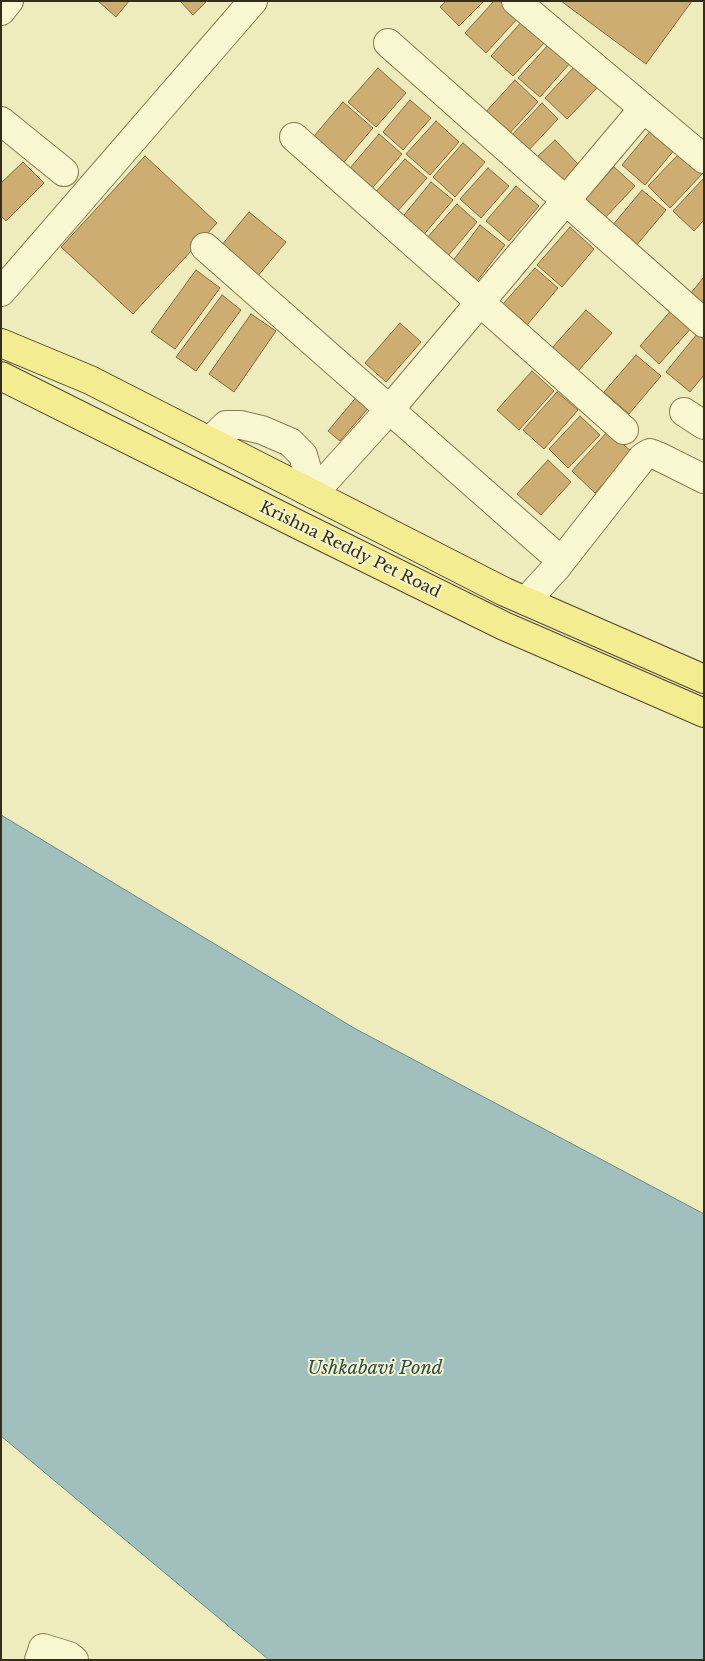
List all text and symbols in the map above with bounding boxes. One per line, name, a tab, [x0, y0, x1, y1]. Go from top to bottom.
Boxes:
street label: Krishna Reddy Pet Road	[256, 498, 444, 602]
water label: Ushkabavi Pond	[307, 1358, 443, 1380]

